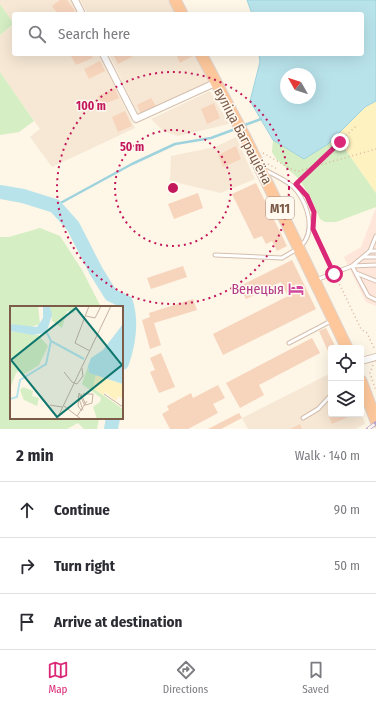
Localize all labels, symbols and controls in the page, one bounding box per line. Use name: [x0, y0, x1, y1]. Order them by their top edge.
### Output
search box: [12, 12, 364, 56]
icon: search: [26, 23, 48, 45]
text: Search here: [58, 25, 130, 43]
north arrow: [280, 68, 316, 104]
street label: вуліца Баграціёна: [210, 85, 276, 187]
text: 100 m: [76, 99, 106, 113]
route end: [331, 133, 349, 151]
text: 50 m: [120, 140, 144, 154]
centre of rings: [166, 181, 180, 195]
road number: М11: [266, 197, 294, 219]
route start: [325, 265, 343, 283]
hotel icon: Венецыя: [287, 280, 305, 298]
place label: Венецыя: [231, 281, 284, 298]
inset map: [10, 306, 123, 419]
map controls: [328, 345, 364, 417]
button: locate: [328, 345, 364, 381]
button: layers: [328, 381, 364, 417]
text: 2 min: [16, 445, 54, 466]
text: Walk · 140 m: [295, 448, 360, 463]
icon: ahead: [16, 499, 38, 521]
text: Continue: [54, 501, 110, 519]
text: 90 m: [334, 502, 360, 517]
icon: right: [16, 555, 38, 577]
text: Turn right: [54, 557, 115, 575]
text: 50 m: [334, 558, 360, 573]
icon: arrive: [16, 611, 38, 633]
text: Arrive at destination: [54, 613, 182, 631]
tab: Map: [47, 659, 69, 696]
tab: Directions: [163, 659, 208, 696]
tab: Saved: [302, 659, 329, 696]

